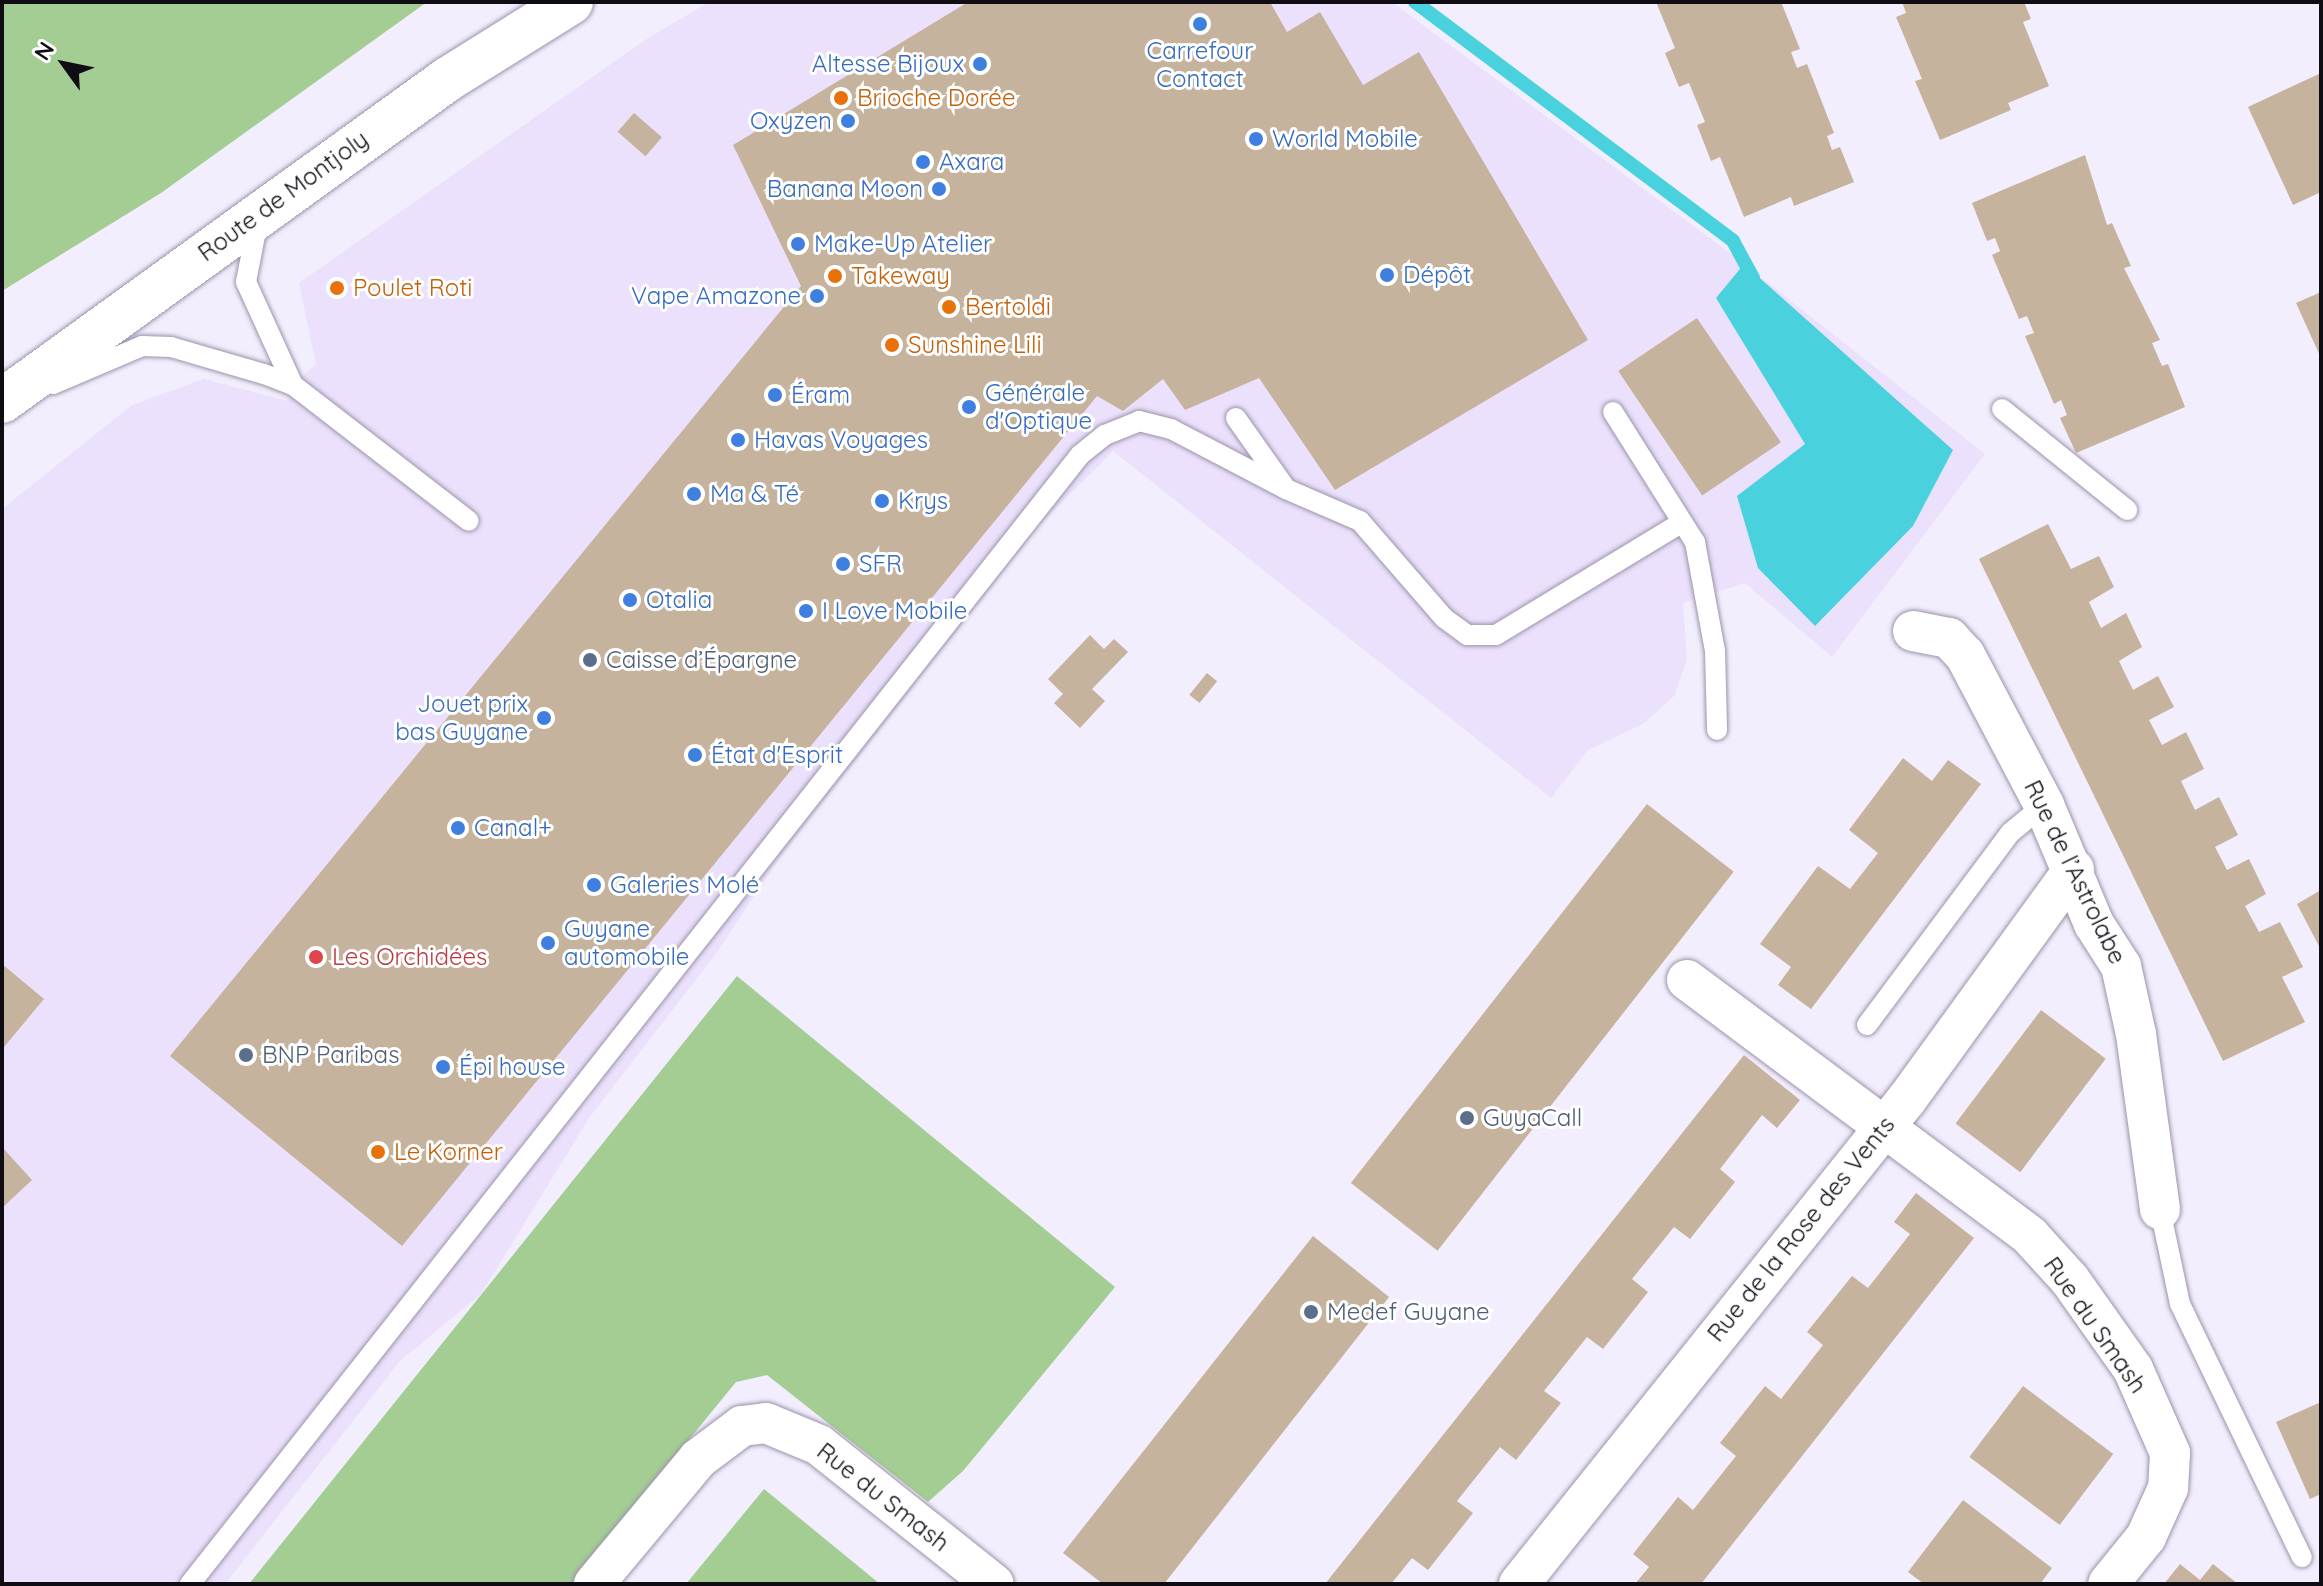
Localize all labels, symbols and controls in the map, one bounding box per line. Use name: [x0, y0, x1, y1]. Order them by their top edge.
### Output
marker: Carrefour Contact: [1191, 15, 1209, 33]
north arrow: [24, 24, 104, 104]
text: N: [28, 37, 60, 65]
place label: Carrefour Contact: [1147, 37, 1253, 93]
place label: Altesse Bijoux: [812, 50, 964, 78]
marker: Altesse Bijoux: [971, 55, 989, 73]
place label: Brioche Dorée: [857, 84, 1015, 112]
marker: Brioche Dorée: [832, 89, 850, 107]
place label: Oxyzen: [750, 107, 832, 135]
marker: Oxyzen: [839, 112, 857, 130]
street label: Route de Montjoly: [192, 125, 374, 267]
place label: World Mobile: [1272, 125, 1418, 153]
marker: World Mobile: [1247, 130, 1265, 148]
place label: Axara: [939, 148, 1004, 176]
marker: Axara: [914, 153, 932, 171]
place label: Banana Moon: [767, 175, 923, 203]
marker: Banana Moon: [930, 180, 948, 198]
place label: Make-Up Atelier: [814, 230, 992, 258]
marker: Make-Up Atelier: [789, 235, 807, 253]
place label: Dépôt: [1403, 261, 1471, 289]
place label: Takeway: [851, 262, 950, 290]
marker: Dépôt: [1378, 266, 1396, 284]
marker: Takeway: [826, 267, 844, 285]
place label: Poulet Roti: [353, 274, 472, 302]
marker: Poulet Roti: [328, 279, 346, 297]
place label: Vape Amazone: [631, 282, 801, 310]
marker: Vape Amazone: [808, 287, 826, 305]
place label: Bertoldi: [965, 293, 1051, 321]
marker: Bertoldi: [940, 298, 958, 316]
place label: Sunshine Lili: [908, 331, 1042, 359]
marker: Sunshine Lili: [883, 336, 901, 354]
place label: Générale d'Optique: [985, 379, 1092, 435]
place label: Éram: [791, 381, 850, 409]
marker: Éram: [766, 386, 784, 404]
marker: Générale d'Optique: [960, 398, 978, 416]
place label: Havas Voyages: [754, 426, 928, 454]
marker: Havas Voyages: [729, 431, 747, 449]
place label: Ma & Té: [710, 480, 799, 508]
marker: Ma & Té: [685, 485, 703, 503]
place label: Krys: [898, 487, 948, 515]
marker: Krys: [873, 492, 891, 510]
place label: SFR: [859, 550, 902, 578]
marker: SFR: [834, 555, 852, 573]
place label: Otalia: [646, 586, 712, 614]
marker: Otalia: [621, 591, 639, 609]
place label: I Love Mobile: [822, 597, 967, 625]
marker: I Love Mobile: [797, 602, 815, 620]
place label: Caisse d’Épargne: [606, 646, 797, 674]
marker: Caisse d’Épargne: [581, 651, 599, 669]
place label: Jouet prix bas Guyane: [395, 690, 528, 746]
marker: Jouet prix bas Guyane: [535, 709, 553, 727]
place label: État d'Esprit: [711, 741, 843, 769]
marker: État d'Esprit: [686, 746, 704, 764]
street label: Rue de l’Astrolabe: [2018, 775, 2132, 969]
place label: Canal+: [474, 814, 552, 842]
marker: Canal+: [449, 819, 467, 837]
place label: Galeries Molé: [610, 871, 759, 899]
marker: Galeries Molé: [585, 876, 603, 894]
place label: Guyane automobile: [564, 915, 689, 971]
marker: Guyane automobile: [539, 934, 557, 952]
place label: Les Orchidées: [332, 943, 487, 971]
marker: Les Orchidées: [307, 948, 325, 966]
place label: BNP Paribas: [262, 1041, 399, 1069]
marker: BNP Paribas: [237, 1046, 255, 1064]
place label: Épi house: [459, 1053, 565, 1081]
marker: Épi house: [434, 1058, 452, 1076]
place label: GuyaCall: [1483, 1104, 1582, 1132]
marker: GuyaCall: [1458, 1109, 1476, 1127]
street label: Rue de la Rose des Vents: [1701, 1111, 1901, 1347]
place label: Le Korner: [394, 1138, 503, 1166]
marker: Le Korner: [369, 1143, 387, 1161]
street label: Rue du Smash: [2037, 1251, 2153, 1399]
place label: Medef Guyane: [1327, 1298, 1490, 1326]
marker: Medef Guyane: [1302, 1303, 1320, 1321]
street label: Rue du Smash: [811, 1437, 955, 1557]

